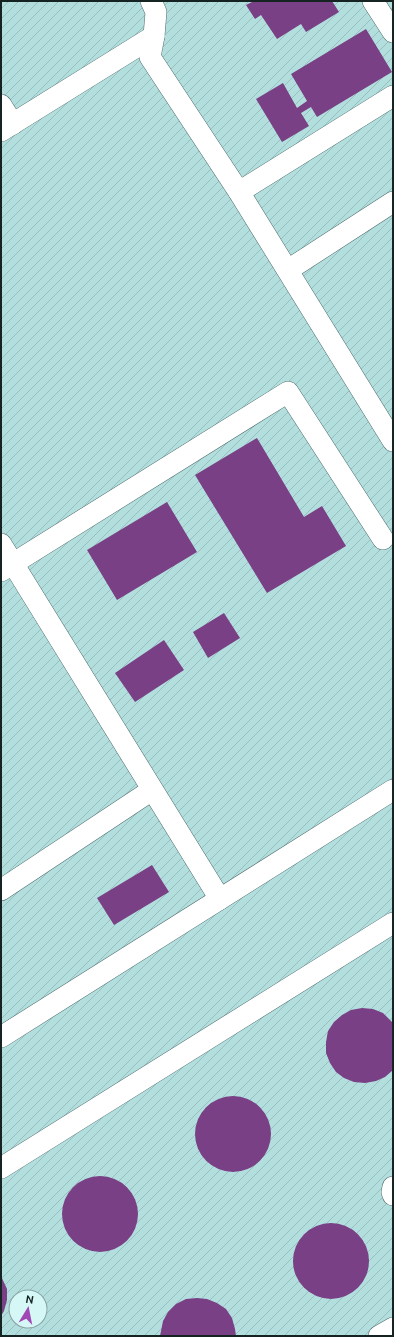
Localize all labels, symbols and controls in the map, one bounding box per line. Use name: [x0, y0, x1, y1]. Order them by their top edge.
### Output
north arrow: [8, 1289, 48, 1329]
text: N: [25, 1293, 35, 1306]

